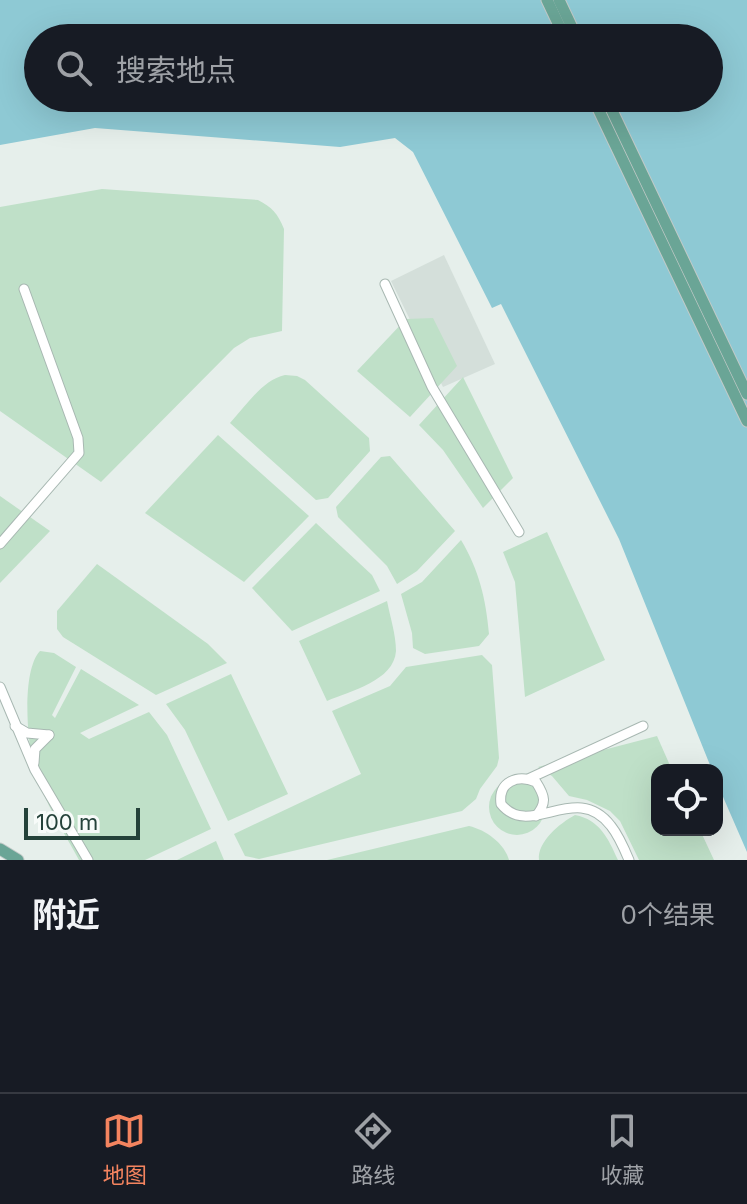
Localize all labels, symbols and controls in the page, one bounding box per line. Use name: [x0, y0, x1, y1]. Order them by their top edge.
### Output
search box: [24, 24, 723, 112]
icon: search: [52, 46, 96, 90]
text: 搜索地点: [116, 52, 236, 88]
map controls: [651, 764, 723, 836]
button: locate: [651, 764, 723, 836]
scale bar: [24, 804, 140, 840]
text: 100 m: [36, 809, 98, 835]
text: 附近: [32, 894, 100, 935]
text: 0个结果: [621, 899, 715, 930]
tab: 地图: [102, 1109, 147, 1189]
tab: 路线: [351, 1109, 396, 1189]
tab: 收藏: [600, 1109, 645, 1189]

